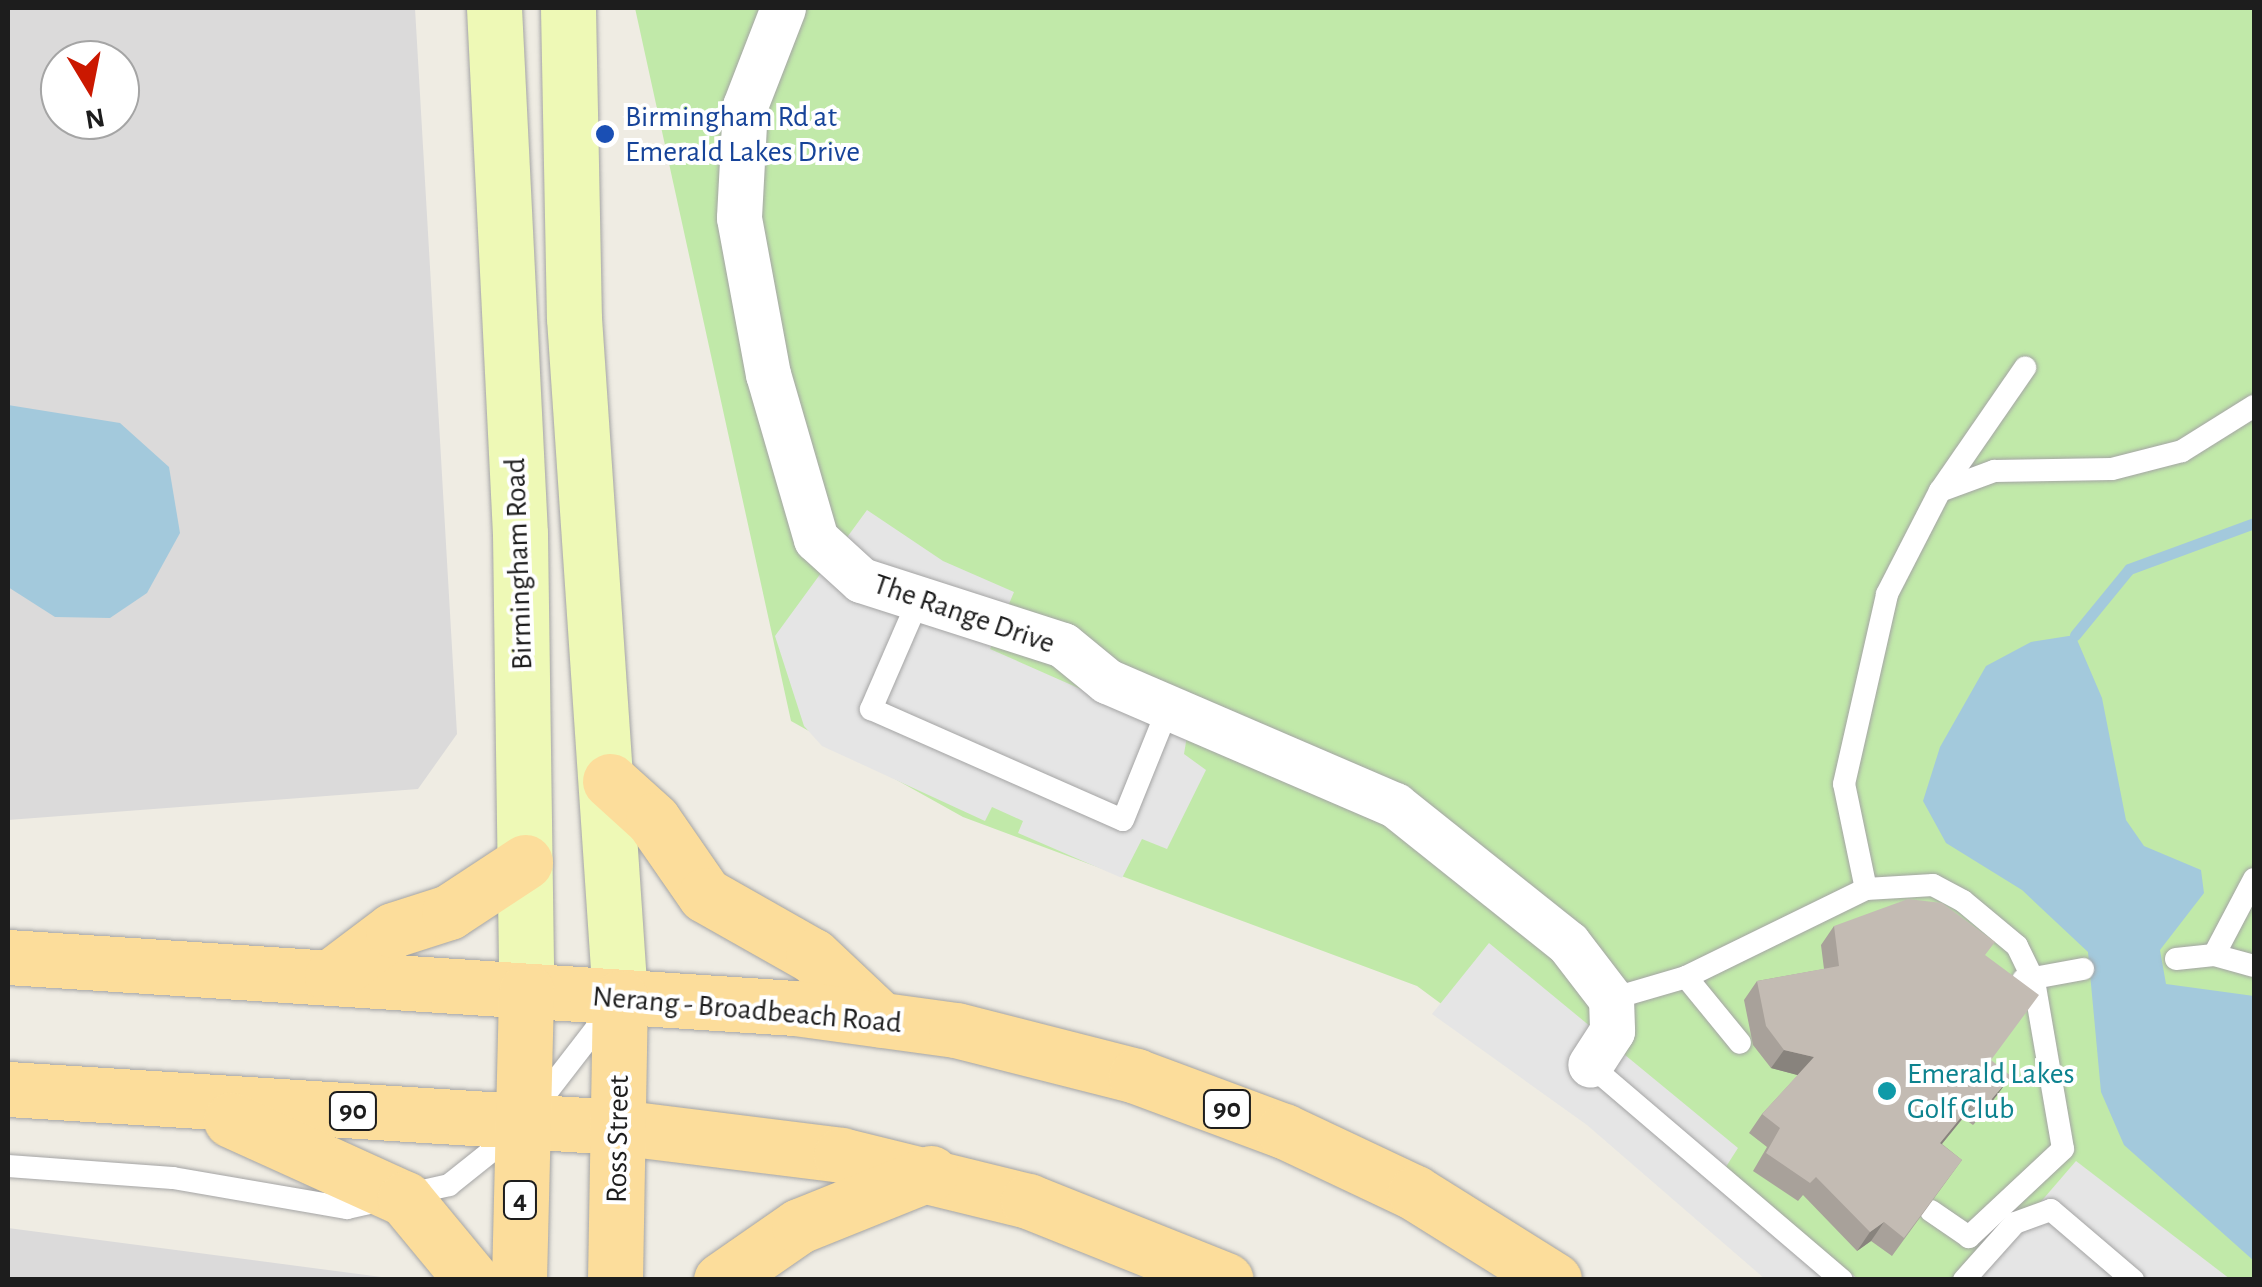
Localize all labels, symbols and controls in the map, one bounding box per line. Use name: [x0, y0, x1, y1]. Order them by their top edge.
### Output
north arrow: [40, 40, 140, 140]
place label: Birmingham Rd at Emerald Lakes Drive: [625, 99, 860, 170]
text: N: [83, 102, 107, 133]
marker: Birmingham Rd at Emerald Lakes Drive: [594, 123, 616, 145]
street label: Birmingham Road: [497, 457, 541, 671]
street label: The Range Drive: [868, 566, 1060, 662]
street label: Nerang - Broadbeach Road: [591, 979, 903, 1041]
place label: Emerald Lakes Golf Club: [1907, 1056, 2075, 1126]
street label: Ross Street: [599, 1075, 637, 1203]
marker: Emerald Lakes Golf Club: [1876, 1080, 1898, 1102]
road number: 90: [1202, 1086, 1252, 1132]
road number: 90: [328, 1088, 378, 1134]
road number: 4: [502, 1177, 538, 1223]

